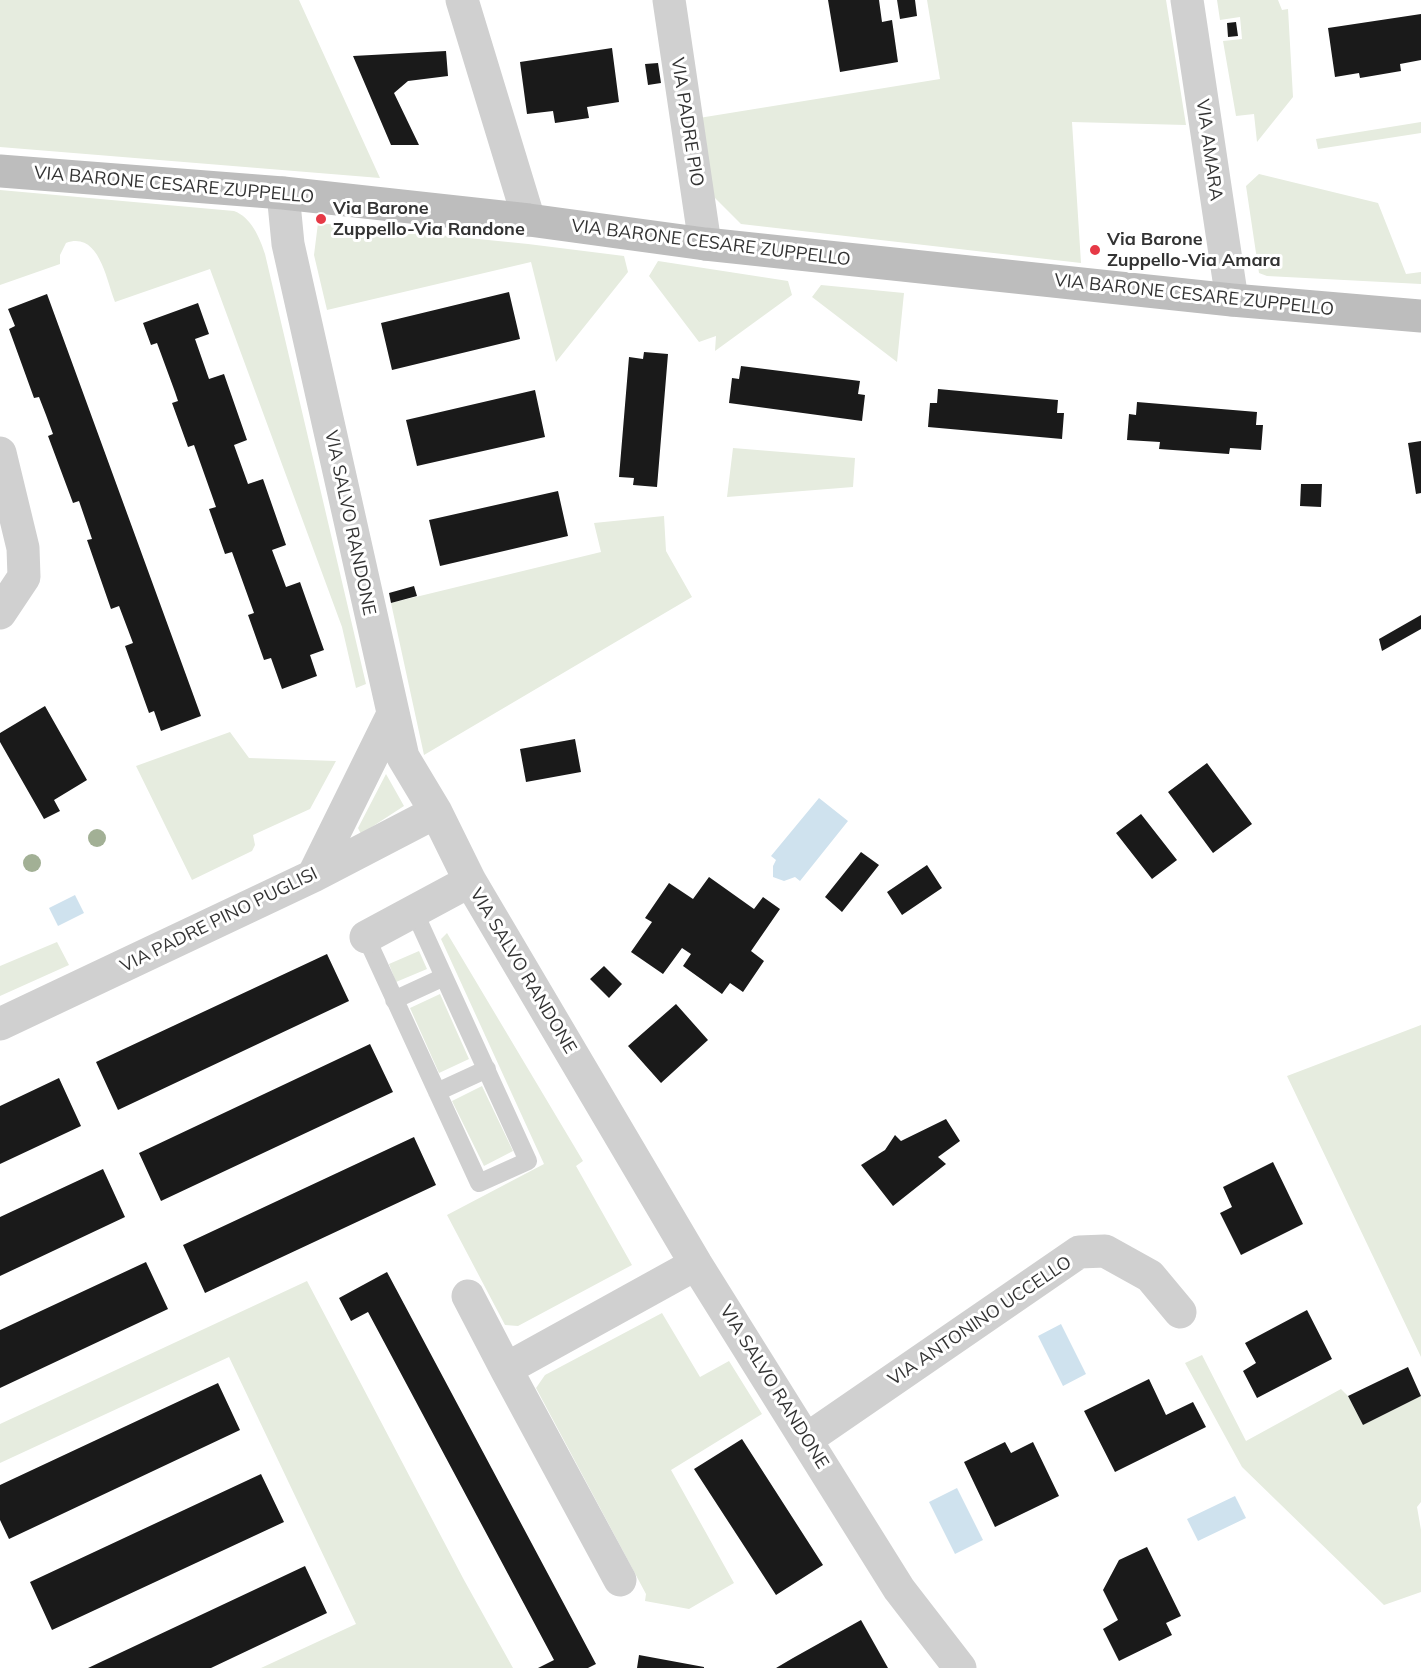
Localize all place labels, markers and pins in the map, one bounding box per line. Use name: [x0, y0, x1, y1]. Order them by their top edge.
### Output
place label: Via Barone Zuppello-Via Randone: [333, 198, 525, 240]
marker: Via Barone Zuppello-Via Randone: [314, 212, 328, 226]
place label: Via Barone Zuppello-Via Amara: [1107, 229, 1281, 272]
marker: Via Barone Zuppello-Via Amara: [1088, 243, 1102, 257]

